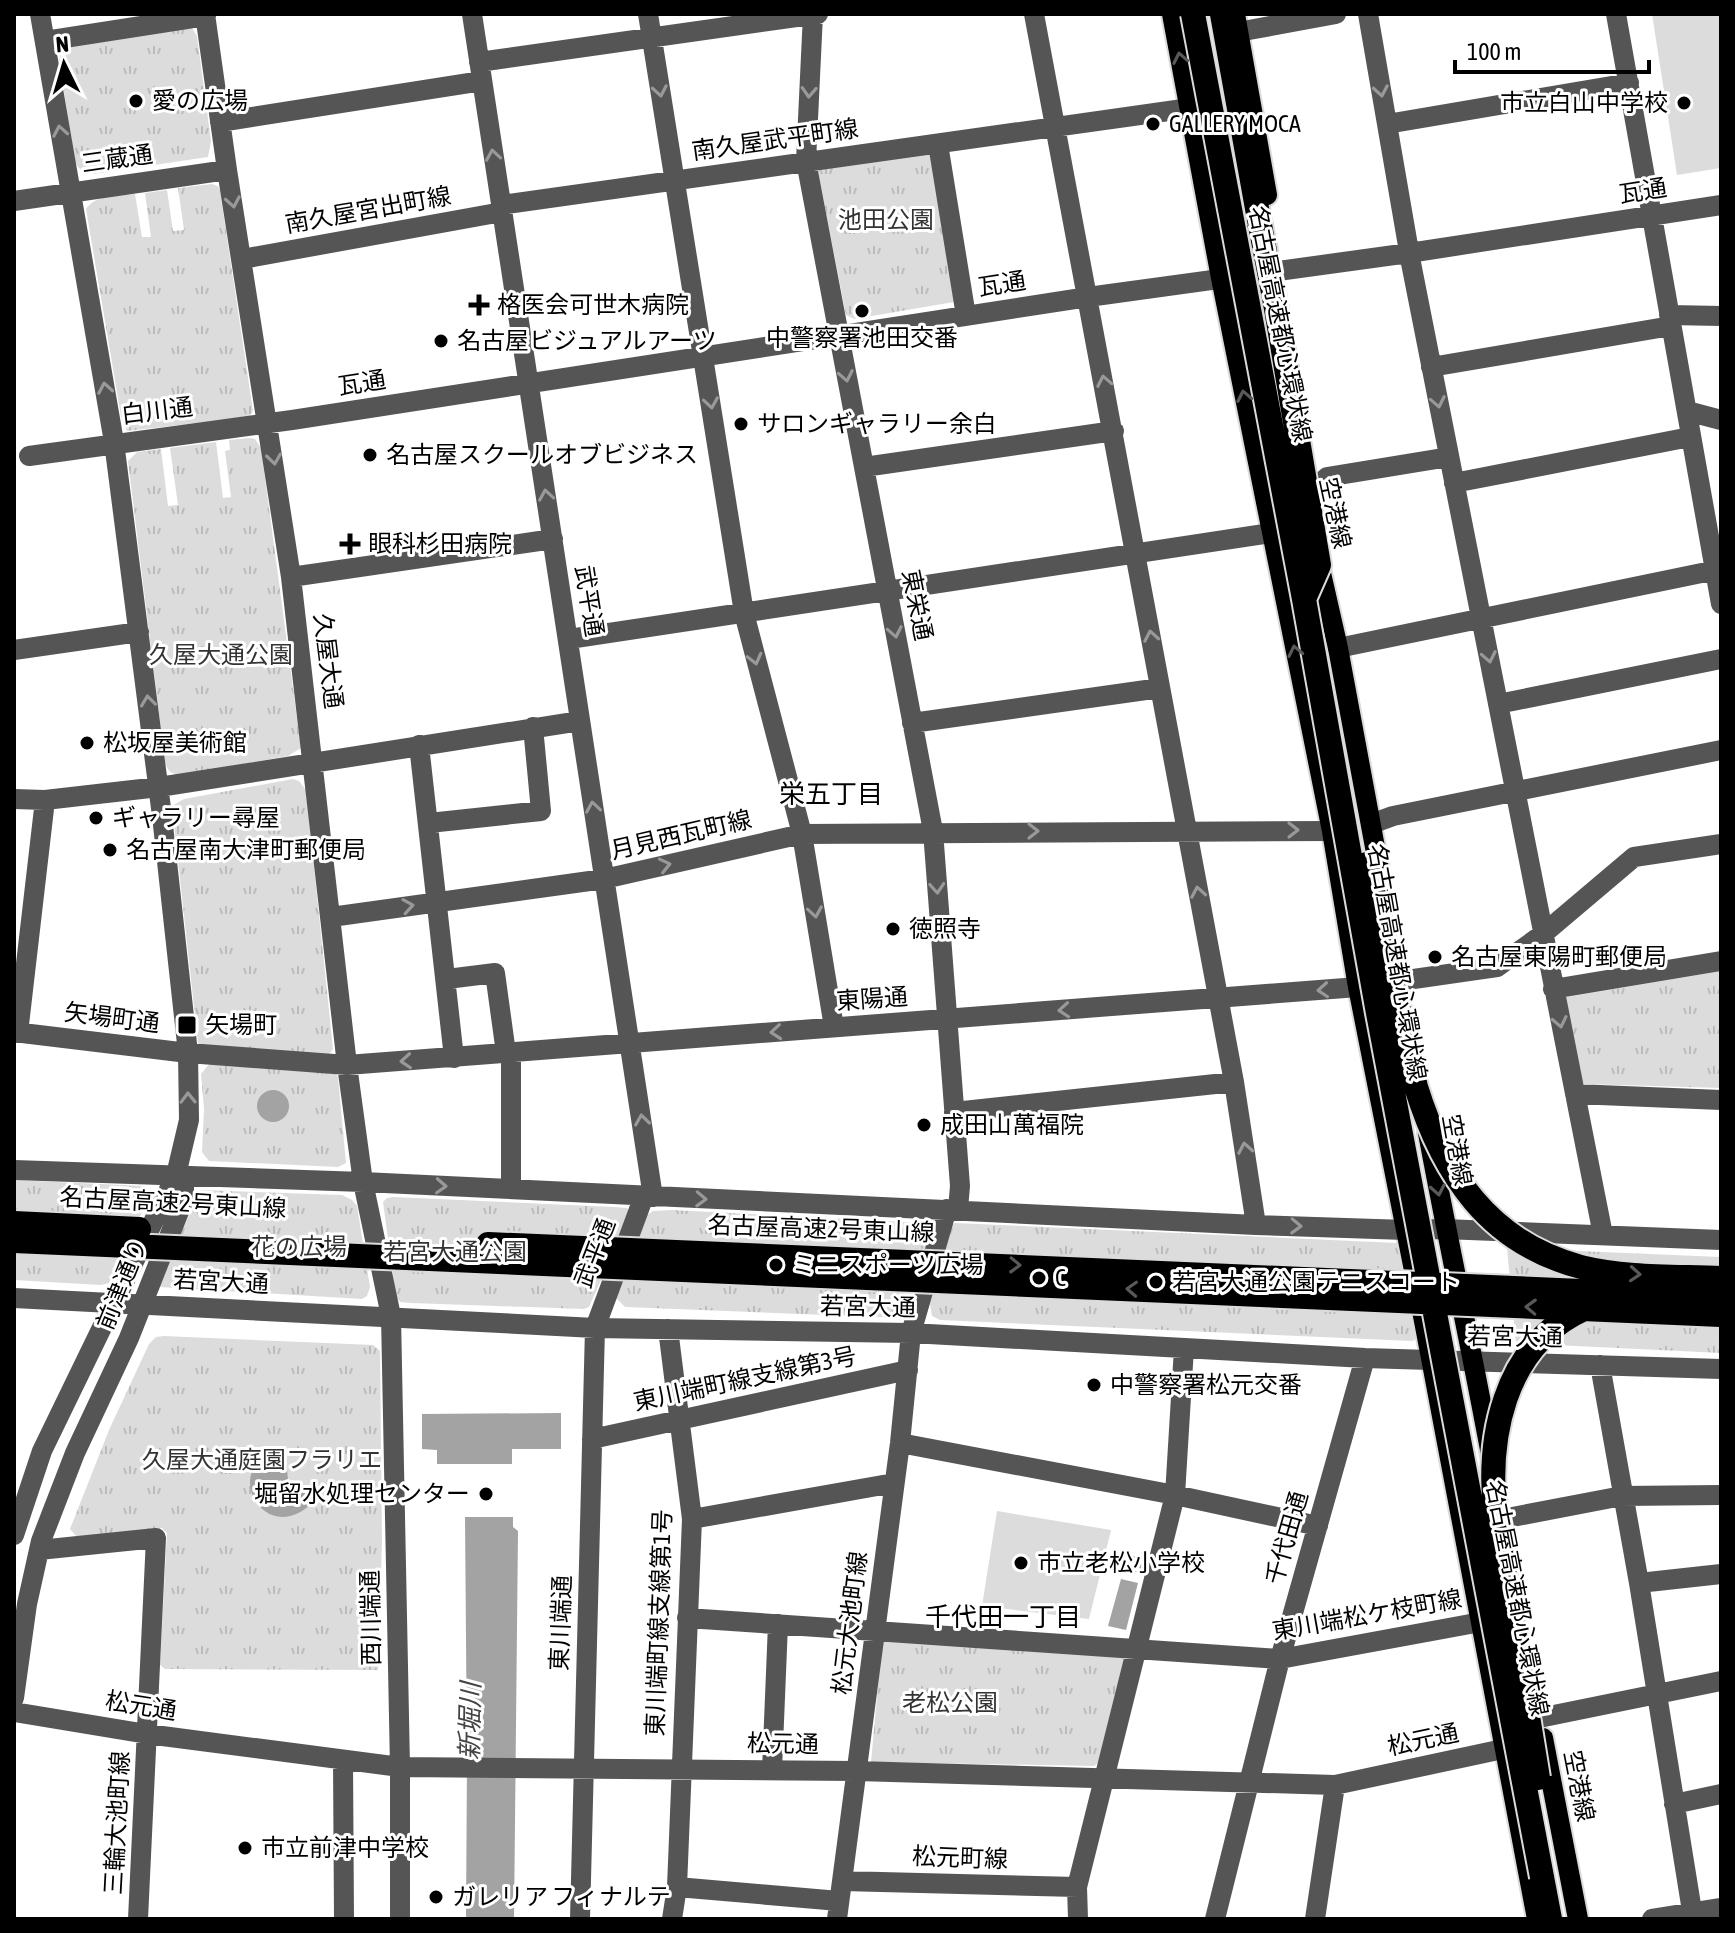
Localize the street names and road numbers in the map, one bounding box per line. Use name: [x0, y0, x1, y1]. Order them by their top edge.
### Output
street label: 南久屋武平町線: [690, 114, 860, 165]
street label: 三蔵通: [79, 140, 154, 177]
street label: 瓦通: [1617, 173, 1669, 208]
street label: 南久屋宮出町線: [283, 182, 453, 237]
street label: 名古屋高速都心環状線: [1244, 204, 1317, 444]
street label: 瓦通: [976, 266, 1028, 301]
street label: 瓦通: [336, 365, 388, 400]
street label: 白川通: [120, 393, 194, 428]
street label: 空港線: [1315, 475, 1356, 551]
street label: 武平通: [571, 563, 608, 639]
street label: 東栄通: [897, 567, 938, 643]
street label: 久屋大通: [309, 612, 348, 710]
street label: 月見西瓦町線: [608, 805, 754, 864]
street label: 名古屋高速都心環状線: [1363, 841, 1432, 1082]
street label: 東陽通: [835, 983, 909, 1014]
street label: 矢場町通: [63, 998, 161, 1037]
street label: 空港線: [1438, 1112, 1477, 1188]
street label: 名古屋高速2号東山線: [59, 1183, 287, 1222]
street label: 名古屋高速2号東山線: [707, 1211, 935, 1246]
street label: 武平通: [569, 1214, 620, 1291]
street label: 前津通り: [91, 1234, 152, 1333]
street label: 若宮大通: [172, 1266, 270, 1297]
street label: 若宮大通: [820, 1292, 916, 1321]
street label: 若宮大通: [1467, 1322, 1563, 1351]
street label: 東川端町線支線第3号: [631, 1342, 859, 1415]
street label: 名古屋高速都心環状線: [1481, 1478, 1554, 1718]
street label: 千代田通: [1260, 1488, 1313, 1588]
street label: 東川端町線支線第1号: [641, 1509, 676, 1737]
street label: 松元大池町線: [827, 1550, 872, 1696]
street label: 西川端通: [356, 1570, 385, 1666]
street label: 東川端通: [545, 1575, 576, 1671]
street label: 東川端松ケ枝町線: [1270, 1585, 1464, 1644]
street label: 松元通: [103, 1687, 179, 1724]
street label: 松元通: [1385, 1719, 1461, 1760]
street label: 松元通: [747, 1729, 819, 1758]
street label: 空港線: [1559, 1748, 1600, 1824]
street label: 三輪大池町線: [99, 1750, 134, 1896]
street label: 松元町線: [912, 1842, 1008, 1873]

